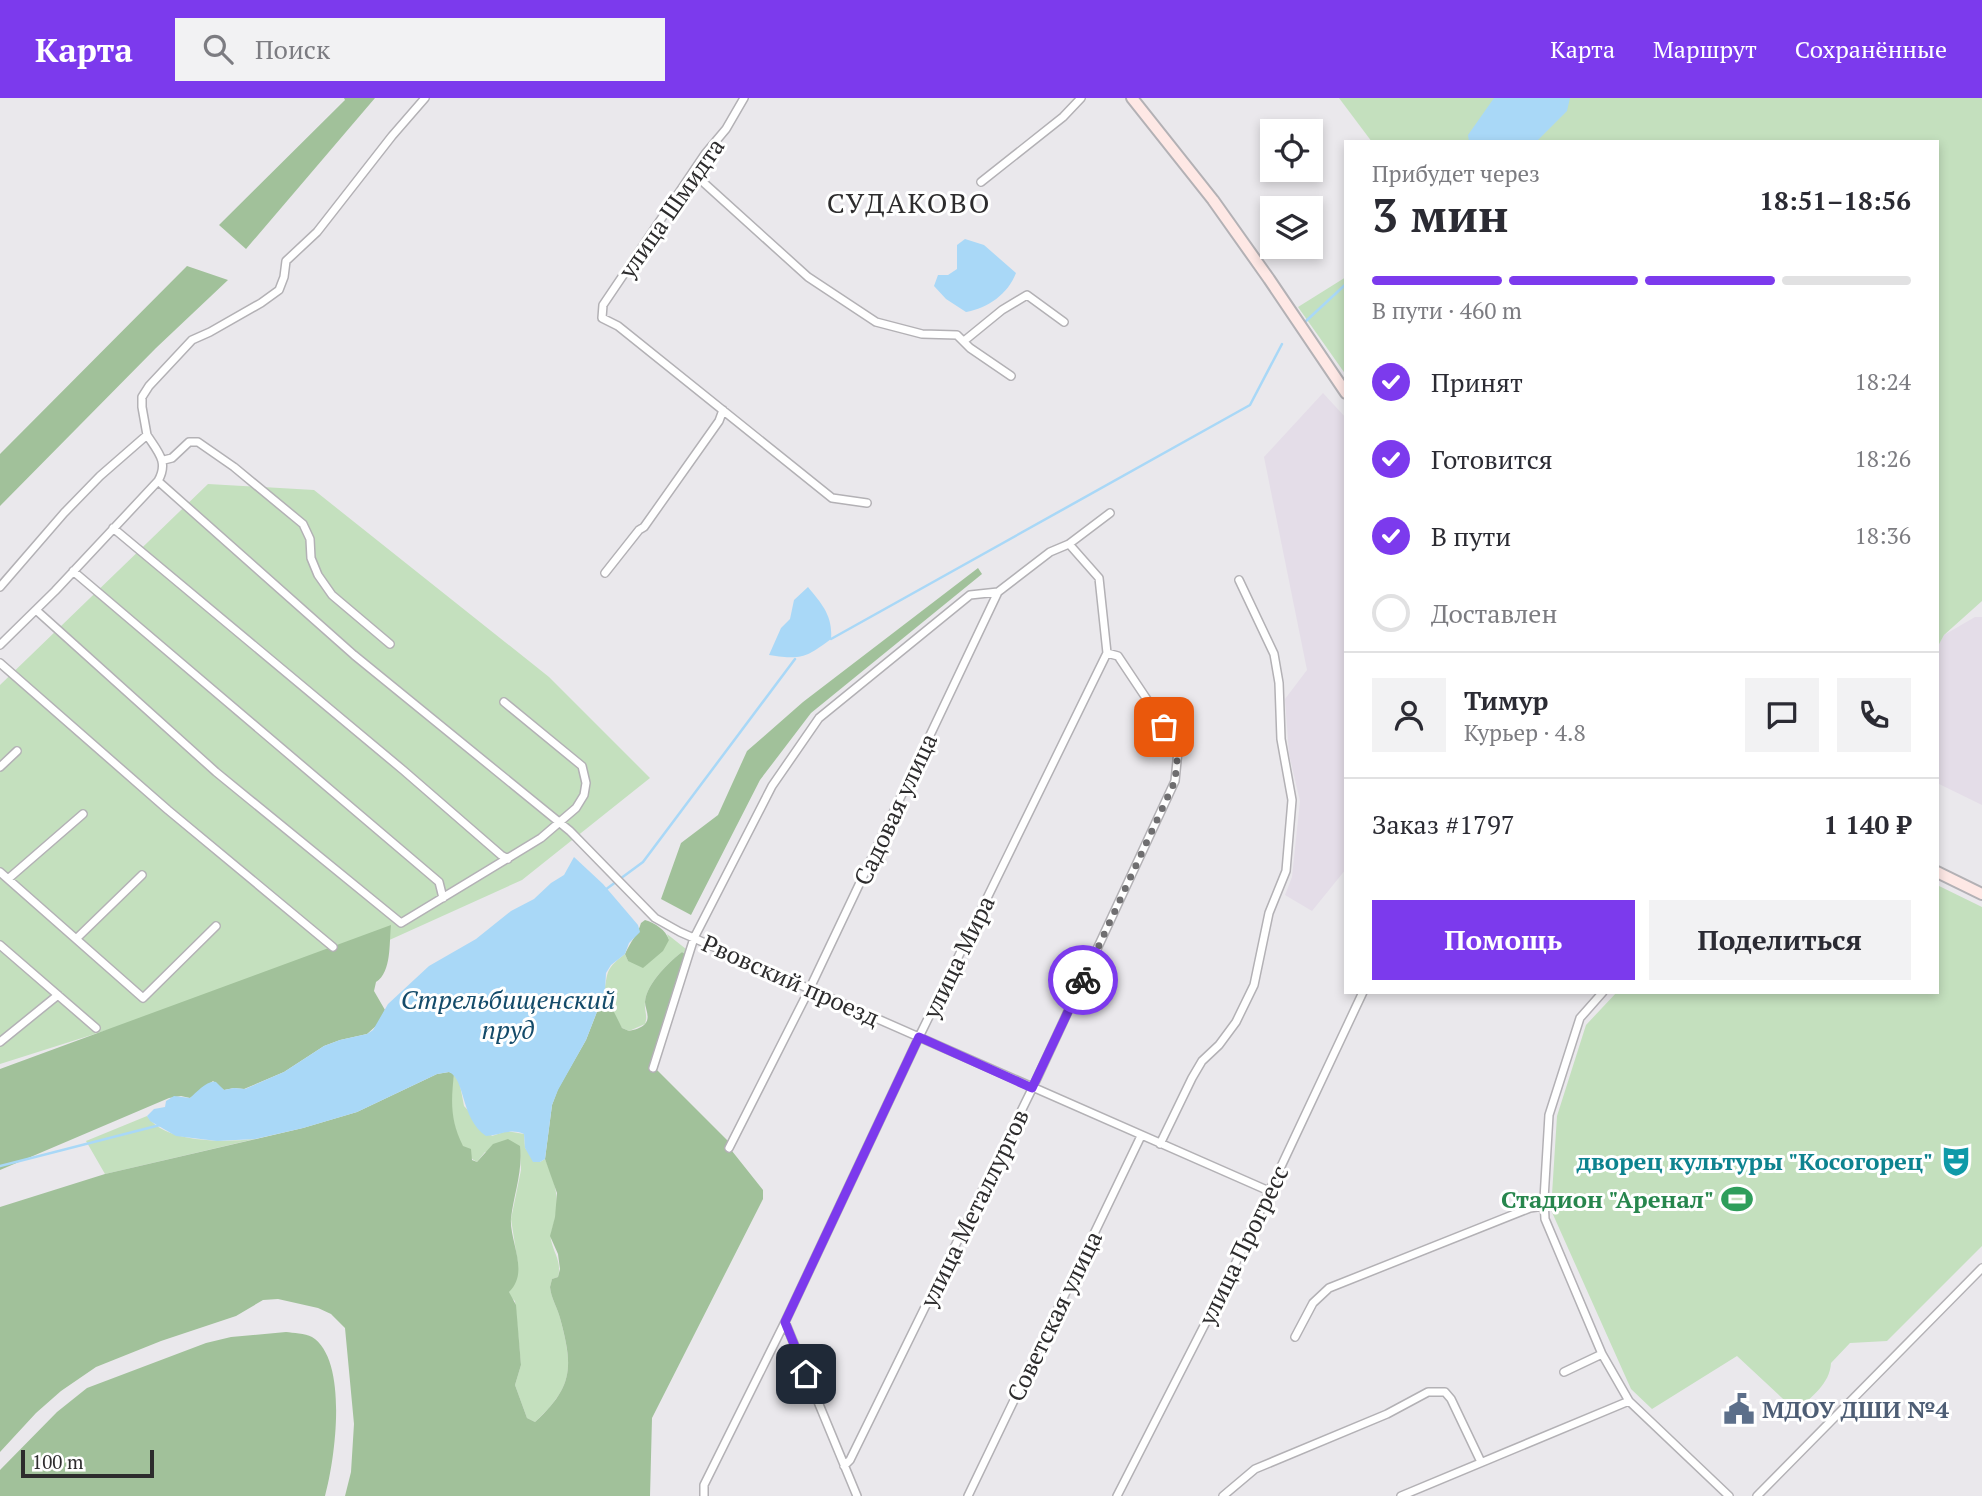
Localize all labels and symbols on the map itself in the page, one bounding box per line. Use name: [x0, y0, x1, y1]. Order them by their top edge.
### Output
street label: улица Шмидта: [610, 131, 731, 285]
district label: СУДАКОВО: [827, 184, 991, 221]
pin: [1134, 697, 1194, 757]
street label: Садовая улица: [846, 728, 944, 890]
street label: улица Мира: [914, 890, 1002, 1025]
street label: Рвовский проезд: [697, 927, 885, 1034]
courier: [1048, 945, 1118, 1015]
water label: Стрельбищенский пруд: [401, 982, 615, 1046]
street label: улица Металлургов: [912, 1104, 1036, 1313]
theatre icon: дворец культуры "Косогорец": [1939, 1144, 1973, 1178]
place label: дворец культуры "Косогорец": [1576, 1145, 1933, 1177]
street label: улица Прогресс: [1190, 1160, 1296, 1331]
sports icon: Стадион "Аренал": [1720, 1182, 1754, 1216]
place label: Стадион "Аренал": [1501, 1183, 1714, 1215]
street label: Советская улица: [999, 1226, 1109, 1406]
pin: [776, 1344, 836, 1404]
public building icon: МДОУ ДШИ №4: [1722, 1392, 1756, 1426]
place label: МДОУ ДШИ №4: [1762, 1393, 1950, 1425]
scale bar: [21, 1447, 154, 1479]

